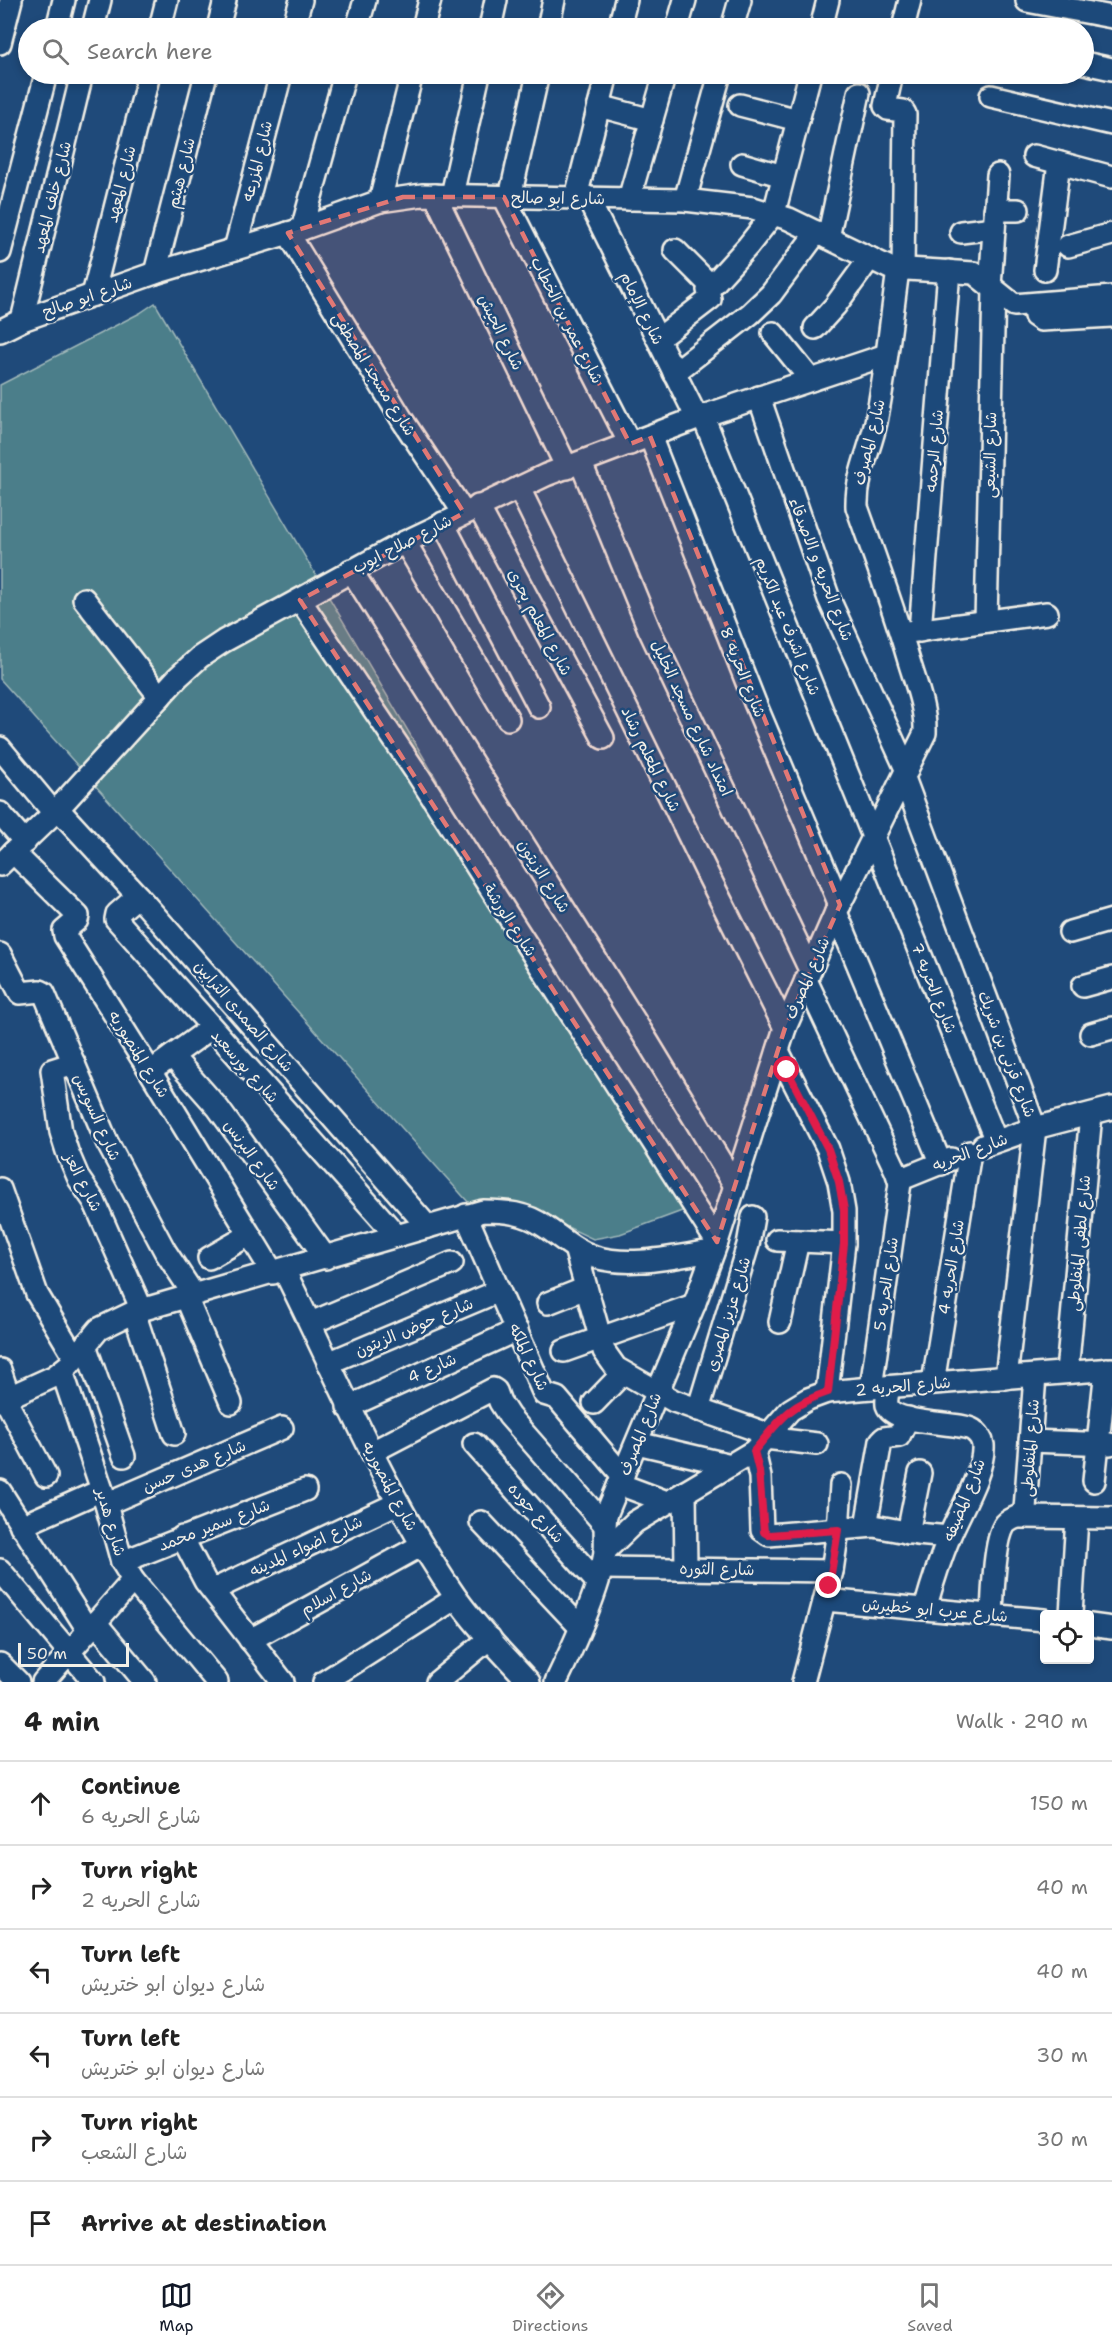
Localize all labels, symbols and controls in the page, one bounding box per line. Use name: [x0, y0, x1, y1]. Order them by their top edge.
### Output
search box: [18, 18, 1094, 84]
icon: search: [39, 35, 72, 68]
text: Search here: [87, 37, 213, 66]
street label: شارع المزرعه: [237, 118, 278, 204]
street label: شارع هيثم: [162, 135, 202, 211]
street label: شارع خلف المعهد: [28, 139, 77, 255]
street label: شارع المعهد: [101, 143, 142, 225]
street label: شارع ابو صالح: [511, 187, 605, 210]
street label: شارع عمر بن الخطاب: [525, 253, 608, 387]
street label: شارع الإمام: [613, 268, 669, 349]
street label: شارع ابو صالح: [39, 272, 135, 323]
street label: شارع الجيش: [473, 290, 528, 374]
street label: شارع مسجد المصطفى: [327, 308, 421, 440]
street label: شارع المصرف: [848, 397, 891, 487]
street label: شارع الرحمه: [920, 409, 949, 493]
street label: شارع الشيعى: [979, 412, 1002, 498]
street label: شارع الحريه و الاصدقاء: [783, 494, 858, 644]
street label: شارع صلاح ايوب: [349, 510, 456, 579]
street label: شارع اشرف عبد الكريم: [749, 554, 825, 699]
street label: شارع المعلم بحرى: [501, 565, 577, 680]
street label: شارع الحريه 8: [714, 624, 771, 721]
street label: امتداد شارع مسجد الخليل: [646, 637, 737, 800]
street label: شارع المعلم رشاد: [615, 703, 686, 816]
street label: شارع الزيتون: [512, 835, 575, 917]
street label: شارع الورشة: [478, 880, 541, 961]
street label: شارع المصرف: [780, 934, 835, 1023]
street label: شارع الحريه 7: [905, 940, 962, 1037]
street label: شارع الصمدى الترابين: [189, 956, 298, 1077]
street label: شارع قرنى بن شريك: [972, 988, 1041, 1121]
street label: شارع المنصوريه: [103, 1006, 174, 1102]
street label: شارع بورسعيد: [206, 1025, 284, 1108]
route start: [773, 1056, 799, 1082]
street label: شارع السويس: [68, 1070, 126, 1164]
street label: شارع البرنس: [218, 1115, 285, 1195]
street label: شارع الحريه: [929, 1128, 1011, 1177]
street label: شارع العز: [57, 1147, 107, 1216]
street label: شارع لطفى المنفلوطى: [1063, 1174, 1096, 1312]
street label: شارع الحريه 4: [933, 1218, 970, 1316]
street label: شارع الحريه 5: [869, 1236, 904, 1332]
street label: شارع عزيز المصرى: [701, 1254, 756, 1374]
street label: شارع حوض الزيتون: [352, 1293, 477, 1362]
street label: شارع الملكه: [503, 1320, 554, 1395]
street label: شارع 4: [404, 1348, 460, 1389]
street label: شارع الحريه 2: [854, 1371, 952, 1402]
street label: شارع المصرف: [614, 1389, 667, 1479]
street label: شارع المنفلوطى: [1016, 1398, 1045, 1498]
street label: شارع هدى حسن: [139, 1435, 249, 1498]
street label: شارع المنصوريه: [357, 1437, 423, 1535]
street label: شارع المضيفه: [938, 1456, 991, 1545]
street label: شارع جوده: [503, 1478, 569, 1548]
street label: شارع هدير: [90, 1484, 131, 1559]
street label: شارع سمير محمد: [155, 1494, 273, 1557]
street label: شارع اضواء المدينه: [246, 1511, 366, 1582]
street label: شارع الثوره: [679, 1558, 755, 1581]
street label: شارع اسلام: [297, 1564, 376, 1622]
route end: [815, 1572, 841, 1598]
street label: شارع عرب ابو خطيرش: [861, 1593, 1009, 1628]
map controls: [1040, 1610, 1094, 1664]
button: locate: [1040, 1610, 1094, 1664]
scale bar: [18, 1640, 129, 1668]
text: 50 m: [27, 1643, 67, 1664]
text: 4 min: [24, 1704, 100, 1739]
text: Walk · 290 m: [956, 1708, 1088, 1734]
text: Continue: [81, 1772, 181, 1801]
icon: ahead: [24, 1787, 57, 1820]
text: 150 m: [1030, 1790, 1088, 1816]
text: شارع الحريه 6: [81, 1803, 201, 1829]
text: Turn right: [81, 1856, 198, 1885]
icon: right: [24, 1871, 57, 1904]
text: 40 m: [1036, 1874, 1088, 1900]
text: شارع الحريه 2: [81, 1887, 201, 1913]
text: Turn left: [81, 1940, 180, 1969]
icon: left: [24, 1955, 57, 1988]
text: 40 m: [1036, 1958, 1088, 1984]
text: شارع ديوان ابو ختريش: [81, 1971, 265, 1997]
text: Turn left: [81, 2024, 180, 2053]
icon: left: [24, 2039, 57, 2072]
text: 30 m: [1036, 2042, 1088, 2068]
text: شارع ديوان ابو ختريش: [81, 2055, 265, 2081]
text: Turn right: [81, 2108, 198, 2137]
icon: right: [24, 2123, 57, 2156]
text: 30 m: [1036, 2126, 1088, 2152]
text: شارع الشعب: [81, 2139, 188, 2165]
icon: arrive: [24, 2207, 57, 2240]
text: Arrive at destination: [81, 2209, 327, 2238]
tab: Map: [159, 2279, 194, 2336]
tab: Directions: [512, 2279, 589, 2336]
tab: Saved: [907, 2279, 953, 2336]

